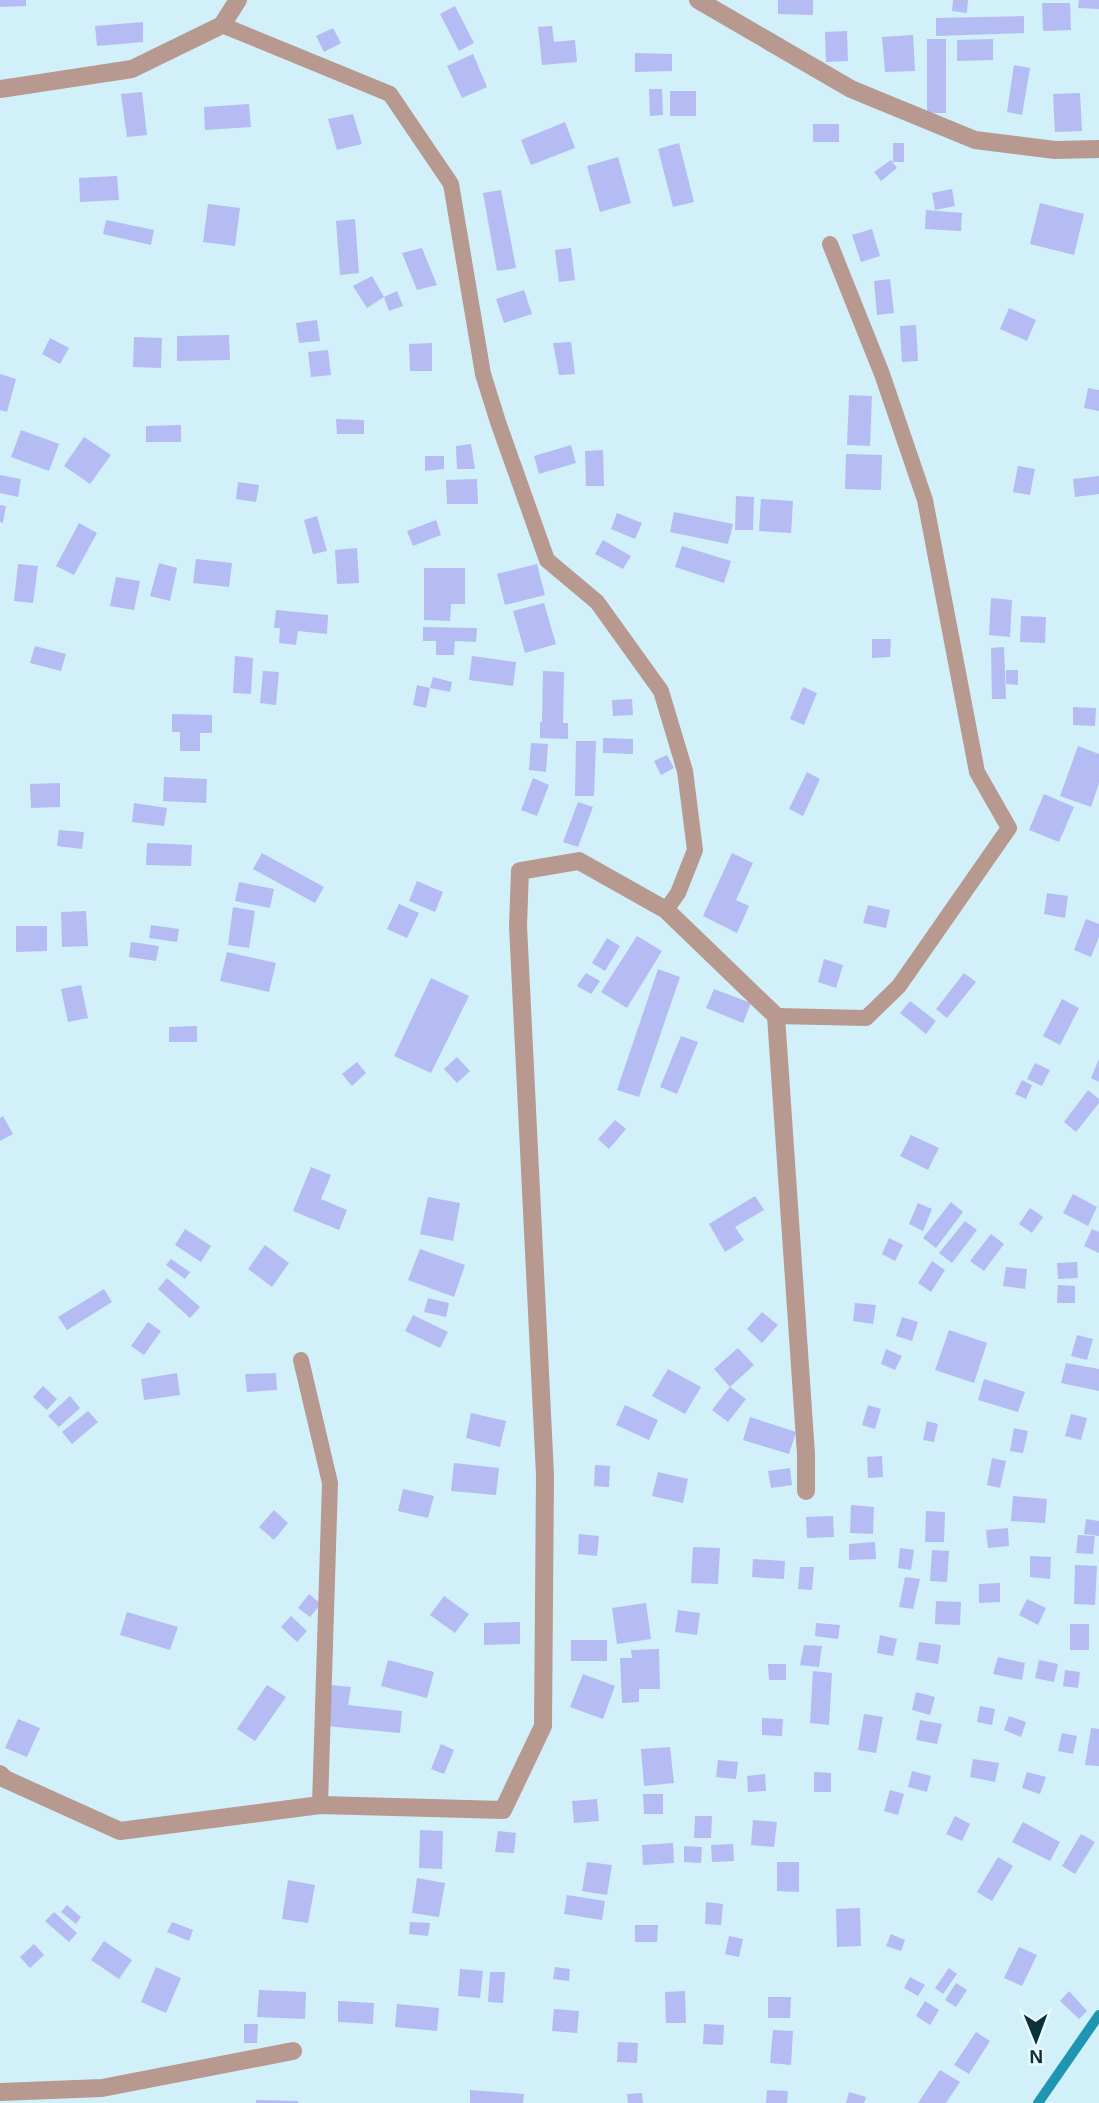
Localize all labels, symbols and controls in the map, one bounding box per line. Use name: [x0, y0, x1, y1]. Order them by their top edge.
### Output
north arrow: [1001, 2005, 1071, 2075]
text: N: [1029, 2046, 1043, 2067]

